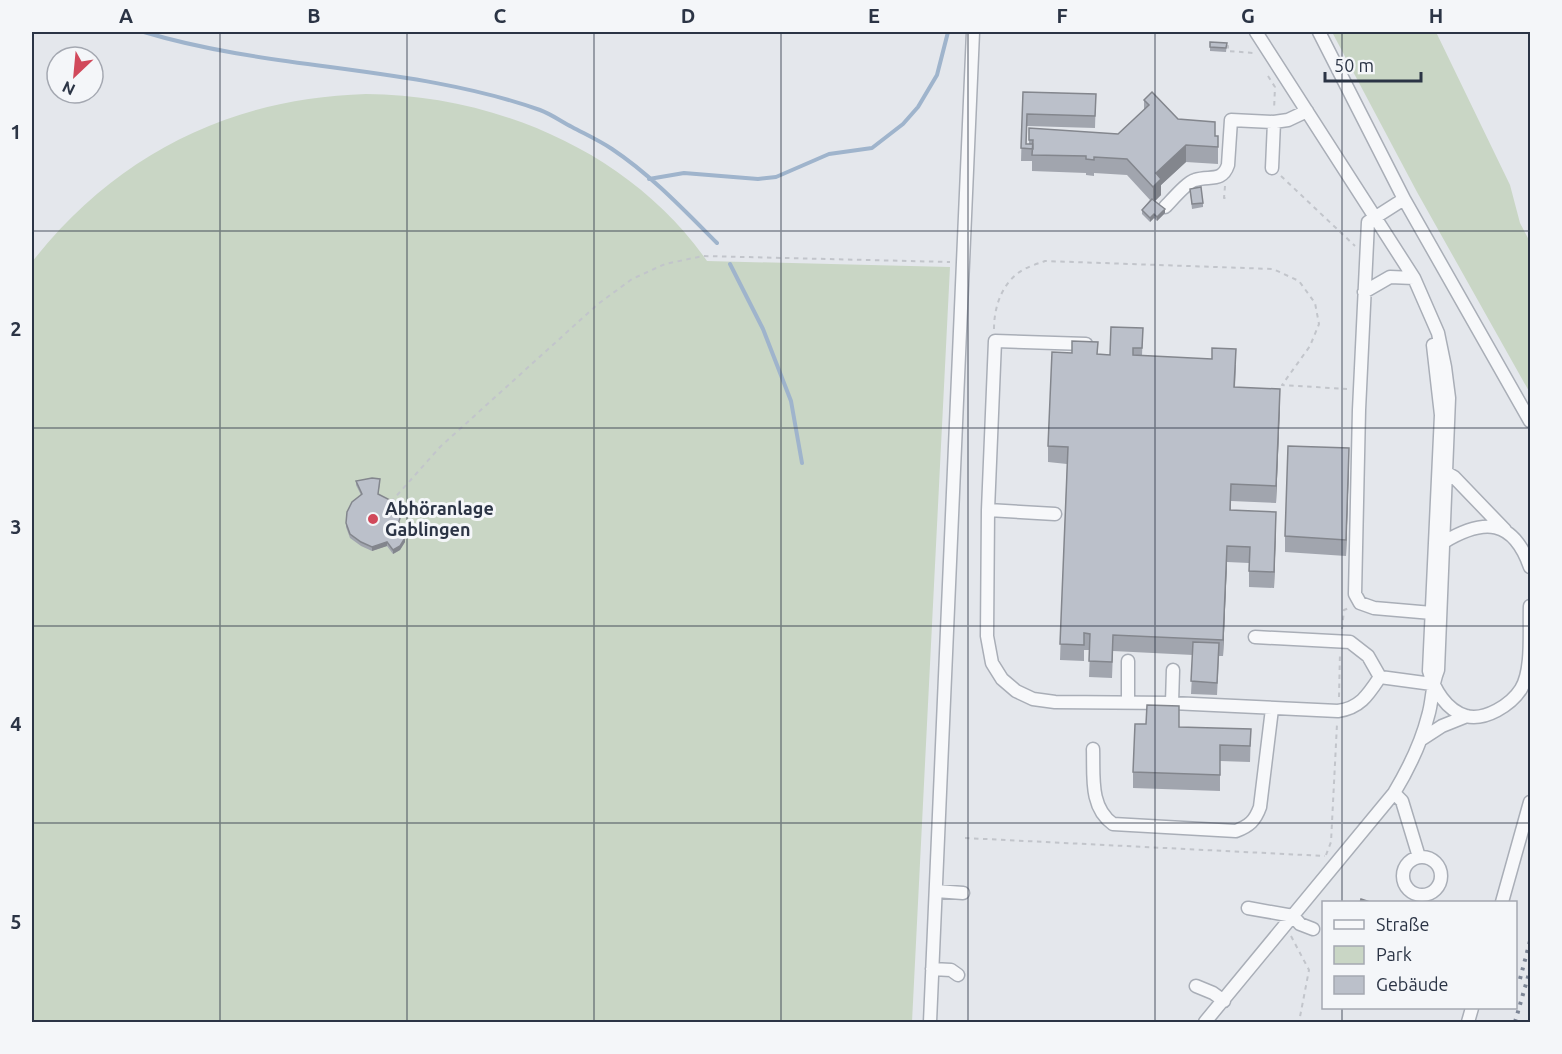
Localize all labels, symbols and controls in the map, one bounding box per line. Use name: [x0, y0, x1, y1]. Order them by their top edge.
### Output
text: A: [119, 4, 133, 27]
text: B: [307, 4, 321, 27]
text: C: [494, 4, 507, 27]
text: D: [681, 4, 695, 27]
text: E: [868, 4, 880, 27]
text: F: [1056, 4, 1068, 27]
text: G: [1241, 4, 1255, 27]
text: H: [1429, 4, 1443, 27]
north arrow: [45, 45, 105, 105]
scale bar: [1325, 45, 1421, 83]
text: 50 m: [1334, 55, 1374, 75]
text: N: [59, 78, 78, 99]
text: 1: [10, 120, 22, 143]
text: 2: [10, 317, 22, 340]
place label: Abhöranlage Gablingen: [385, 498, 494, 539]
marker: Abhöranlage Gablingen: [366, 512, 380, 526]
text: 3: [10, 515, 22, 538]
text: 4: [10, 712, 22, 735]
legend: [1322, 901, 1517, 1009]
text: 5: [10, 910, 22, 933]
text: Straße: [1376, 914, 1429, 934]
text: Park: [1376, 944, 1412, 964]
text: Gebäude: [1376, 974, 1448, 994]

